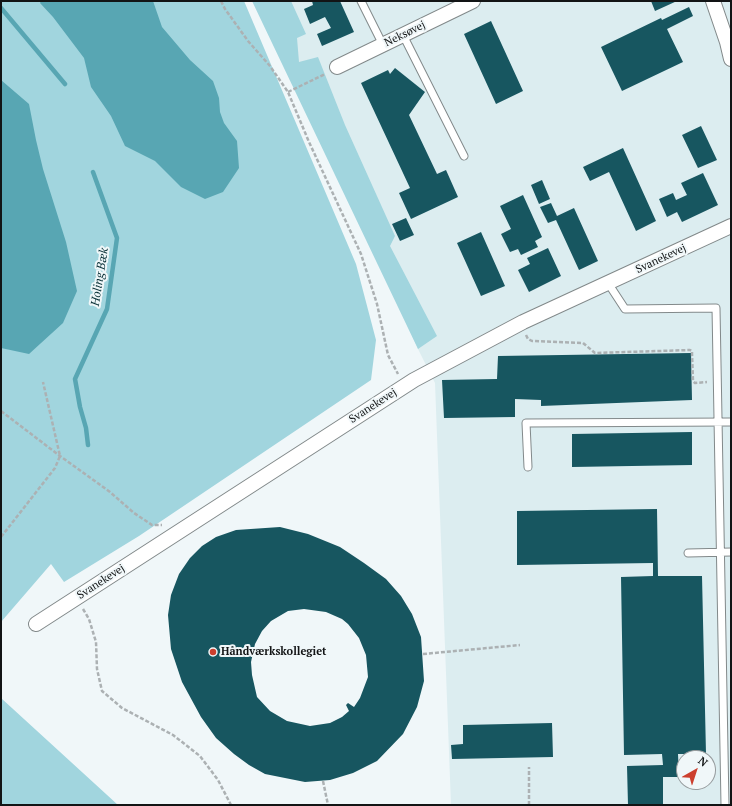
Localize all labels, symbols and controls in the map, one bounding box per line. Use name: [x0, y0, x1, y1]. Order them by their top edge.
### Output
street label: Neksøvej: [382, 18, 428, 50]
street label: Svanekevej: [634, 242, 688, 276]
water label: Holing Bæk: [88, 247, 112, 307]
street label: Svanekevej: [347, 386, 399, 426]
street label: Svanekevej: [75, 562, 127, 602]
place label: Håndværkskollegiet: [221, 645, 327, 659]
marker: Håndværkskollegiet: [208, 647, 218, 657]
north arrow: [676, 750, 716, 790]
text: N: [695, 753, 711, 770]

